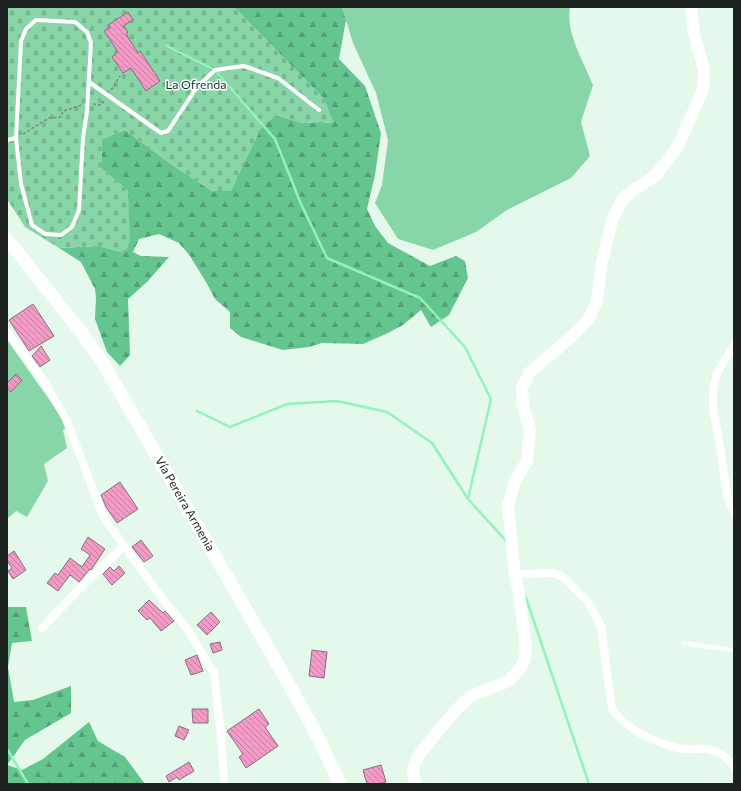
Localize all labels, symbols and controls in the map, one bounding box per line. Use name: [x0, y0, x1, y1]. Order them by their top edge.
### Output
park label: La Ofrenda: [166, 77, 227, 91]
street label: Vía Pereira Armenia: [153, 454, 219, 553]

